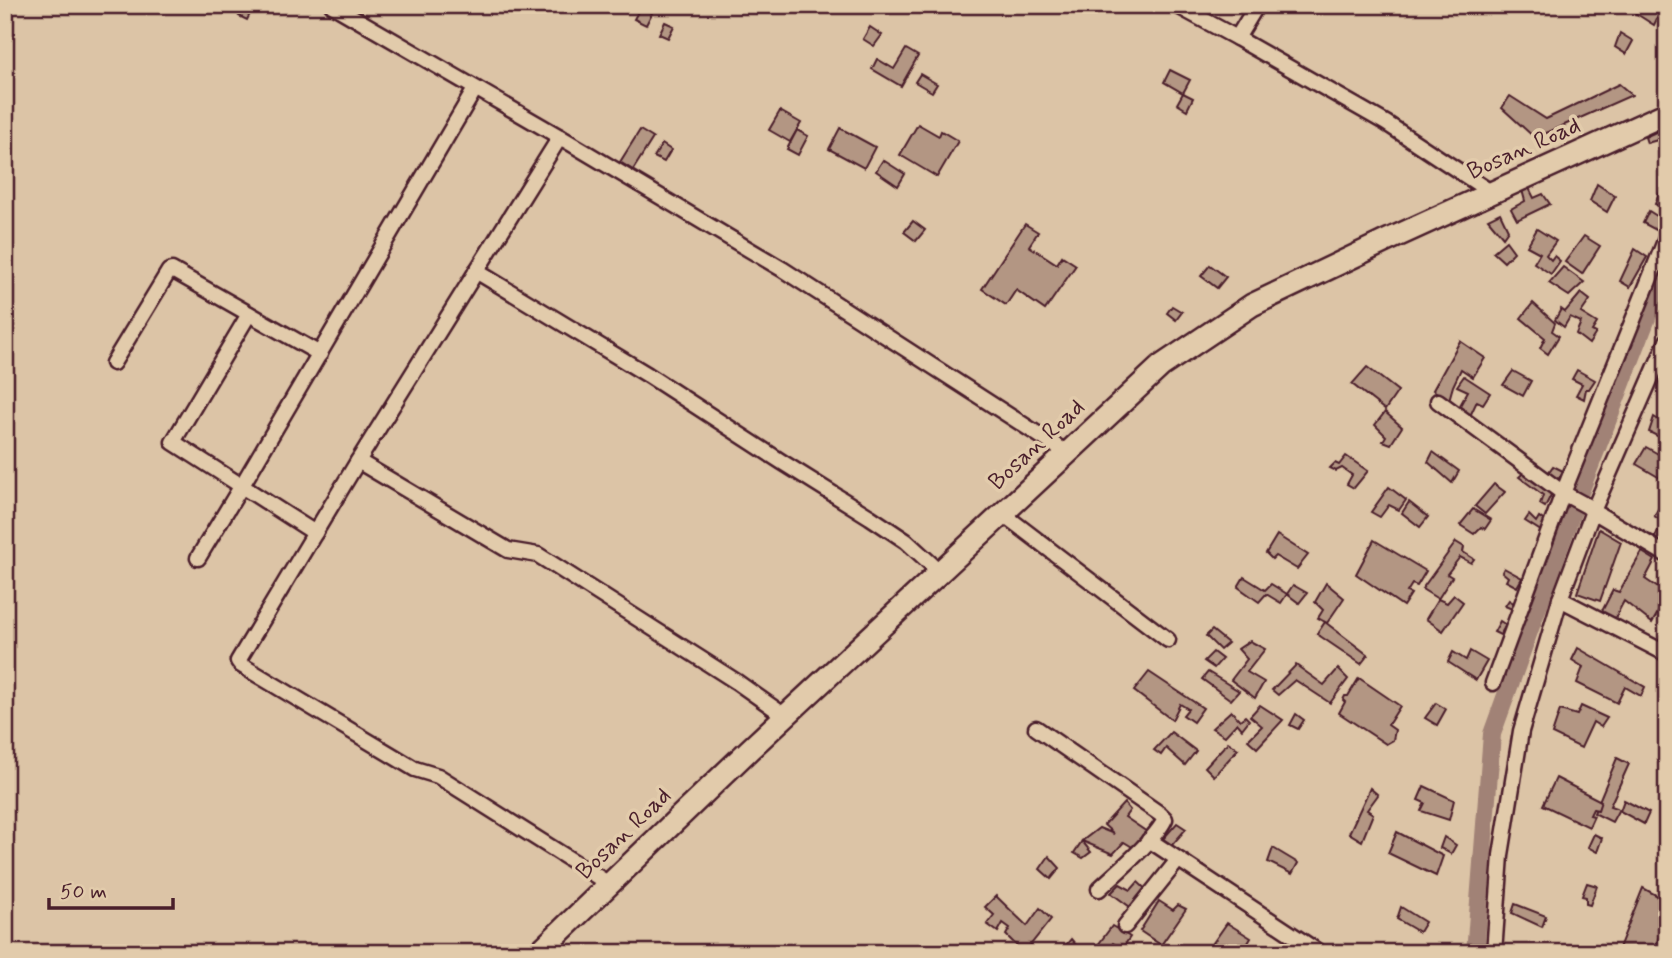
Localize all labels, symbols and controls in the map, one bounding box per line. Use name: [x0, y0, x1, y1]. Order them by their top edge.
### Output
street label: Bosan Road: [1463, 110, 1585, 188]
street label: Bosan Road: [982, 392, 1092, 498]
street label: Bosan Road: [570, 781, 678, 887]
scale bar: [49, 867, 173, 911]
text: 50 m: [60, 878, 107, 906]

